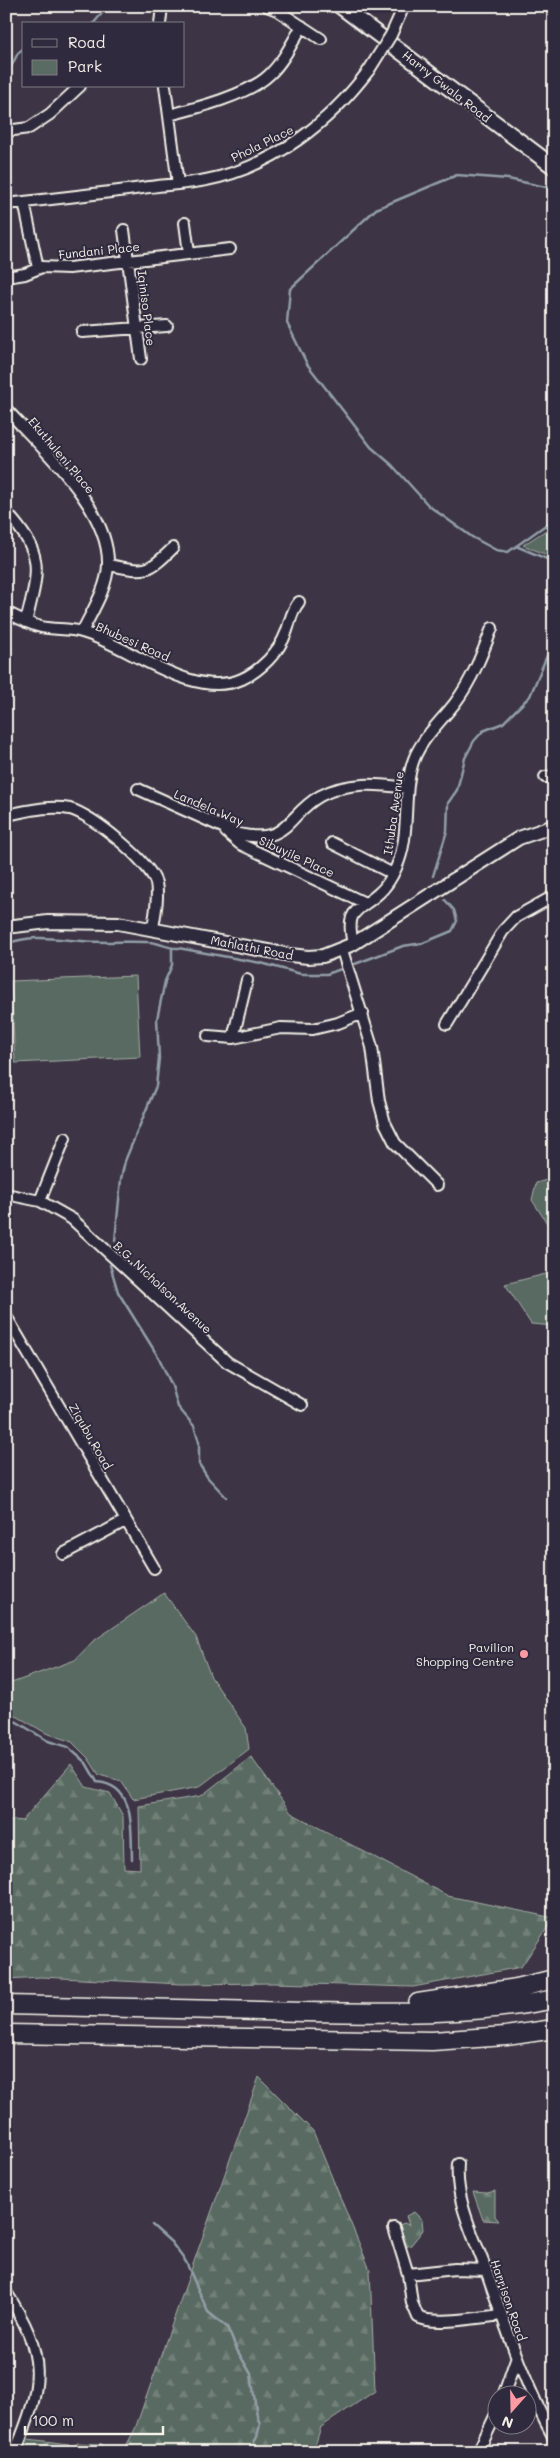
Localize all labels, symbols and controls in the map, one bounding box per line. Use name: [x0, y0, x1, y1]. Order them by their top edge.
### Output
legend: [22, 22, 185, 88]
text: Road: [68, 32, 105, 52]
street label: Harry Gwala Road: [399, 46, 495, 126]
text: Park: [68, 56, 102, 76]
street label: Phola Place: [228, 121, 296, 165]
street label: Fundani Place: [58, 238, 140, 262]
street label: Iqiniso Place: [134, 269, 160, 347]
street label: Ekuthuleni Place: [25, 413, 99, 497]
street label: Bhubesi Road: [94, 618, 173, 665]
street label: Ithuba Avenue: [379, 770, 407, 856]
street label: Landela Way: [172, 785, 246, 829]
street label: Sibuyile Place: [257, 832, 337, 880]
street label: Mahlathi Road: [209, 931, 295, 963]
street label: B.G. Nicholson Avenue: [110, 1237, 216, 1337]
street label: Ziqubu Road: [66, 1400, 117, 1472]
place label: Pavilion Shopping Centre: [416, 1639, 514, 1669]
marker: Pavilion Shopping Centre: [518, 1648, 530, 1660]
street label: Harrison Road: [488, 2257, 531, 2343]
north arrow: [488, 2386, 538, 2436]
scale bar: [25, 2403, 162, 2435]
text: 100 m: [32, 2410, 74, 2430]
text: N: [499, 2412, 516, 2433]

